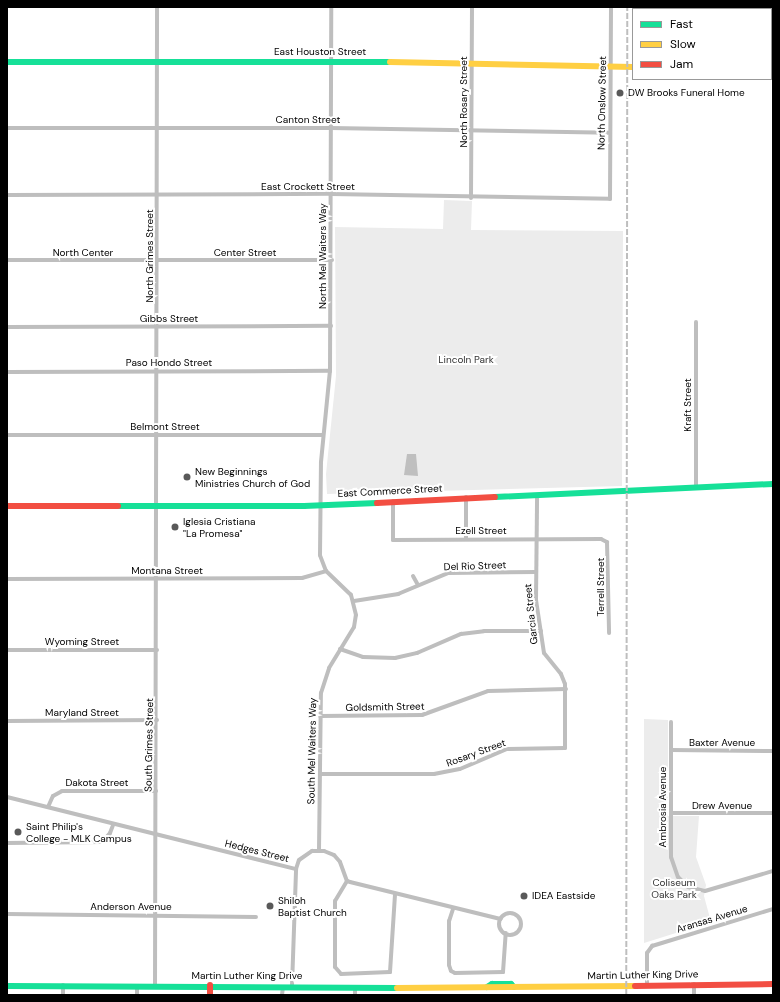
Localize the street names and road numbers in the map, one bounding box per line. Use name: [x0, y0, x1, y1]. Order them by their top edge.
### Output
street label: East Houston Street: [274, 46, 366, 58]
street label: North Rosary Street: [458, 56, 470, 148]
street label: North Onslow Street: [595, 56, 609, 150]
street label: Canton Street: [276, 114, 340, 126]
street label: East Crockett Street: [261, 181, 355, 193]
street label: North Mel Waiters Way: [317, 203, 329, 309]
street label: North Grimes Street: [144, 209, 156, 303]
street label: North Center: [53, 247, 113, 259]
street label: Center Street: [214, 247, 276, 259]
street label: Gibbs Street: [140, 313, 198, 325]
street label: Paso Hondo Street: [126, 357, 212, 369]
street label: Kraft Street: [682, 378, 694, 432]
street label: Belmont Street: [130, 421, 200, 433]
street label: East Commerce Street: [337, 482, 443, 500]
street label: Ezell Street: [455, 525, 507, 537]
street label: Terrell Street: [595, 558, 607, 616]
street label: Del Rio Street: [443, 559, 507, 573]
street label: Montana Street: [131, 565, 203, 577]
street label: Garcia Street: [522, 583, 540, 645]
street label: Wyoming Street: [45, 636, 119, 648]
street label: South Grimes Street: [142, 698, 156, 792]
street label: South Mel Waiters Way: [305, 698, 319, 804]
street label: Goldsmith Street: [345, 700, 425, 714]
street label: Maryland Street: [45, 707, 119, 719]
street label: Rosary Street: [445, 737, 507, 769]
street label: Baxter Avenue: [689, 737, 755, 749]
street label: Ambrosia Avenue: [657, 767, 669, 847]
street label: Dakota Street: [65, 777, 129, 789]
street label: Drew Avenue: [692, 800, 752, 812]
street label: Hedges Street: [224, 837, 290, 865]
street label: Anderson Avenue: [90, 901, 172, 913]
street label: Aransas Avenue: [675, 902, 749, 936]
street label: Martin Luther King Drive: [587, 968, 699, 982]
street label: Martin Luther King Drive: [192, 970, 302, 982]

